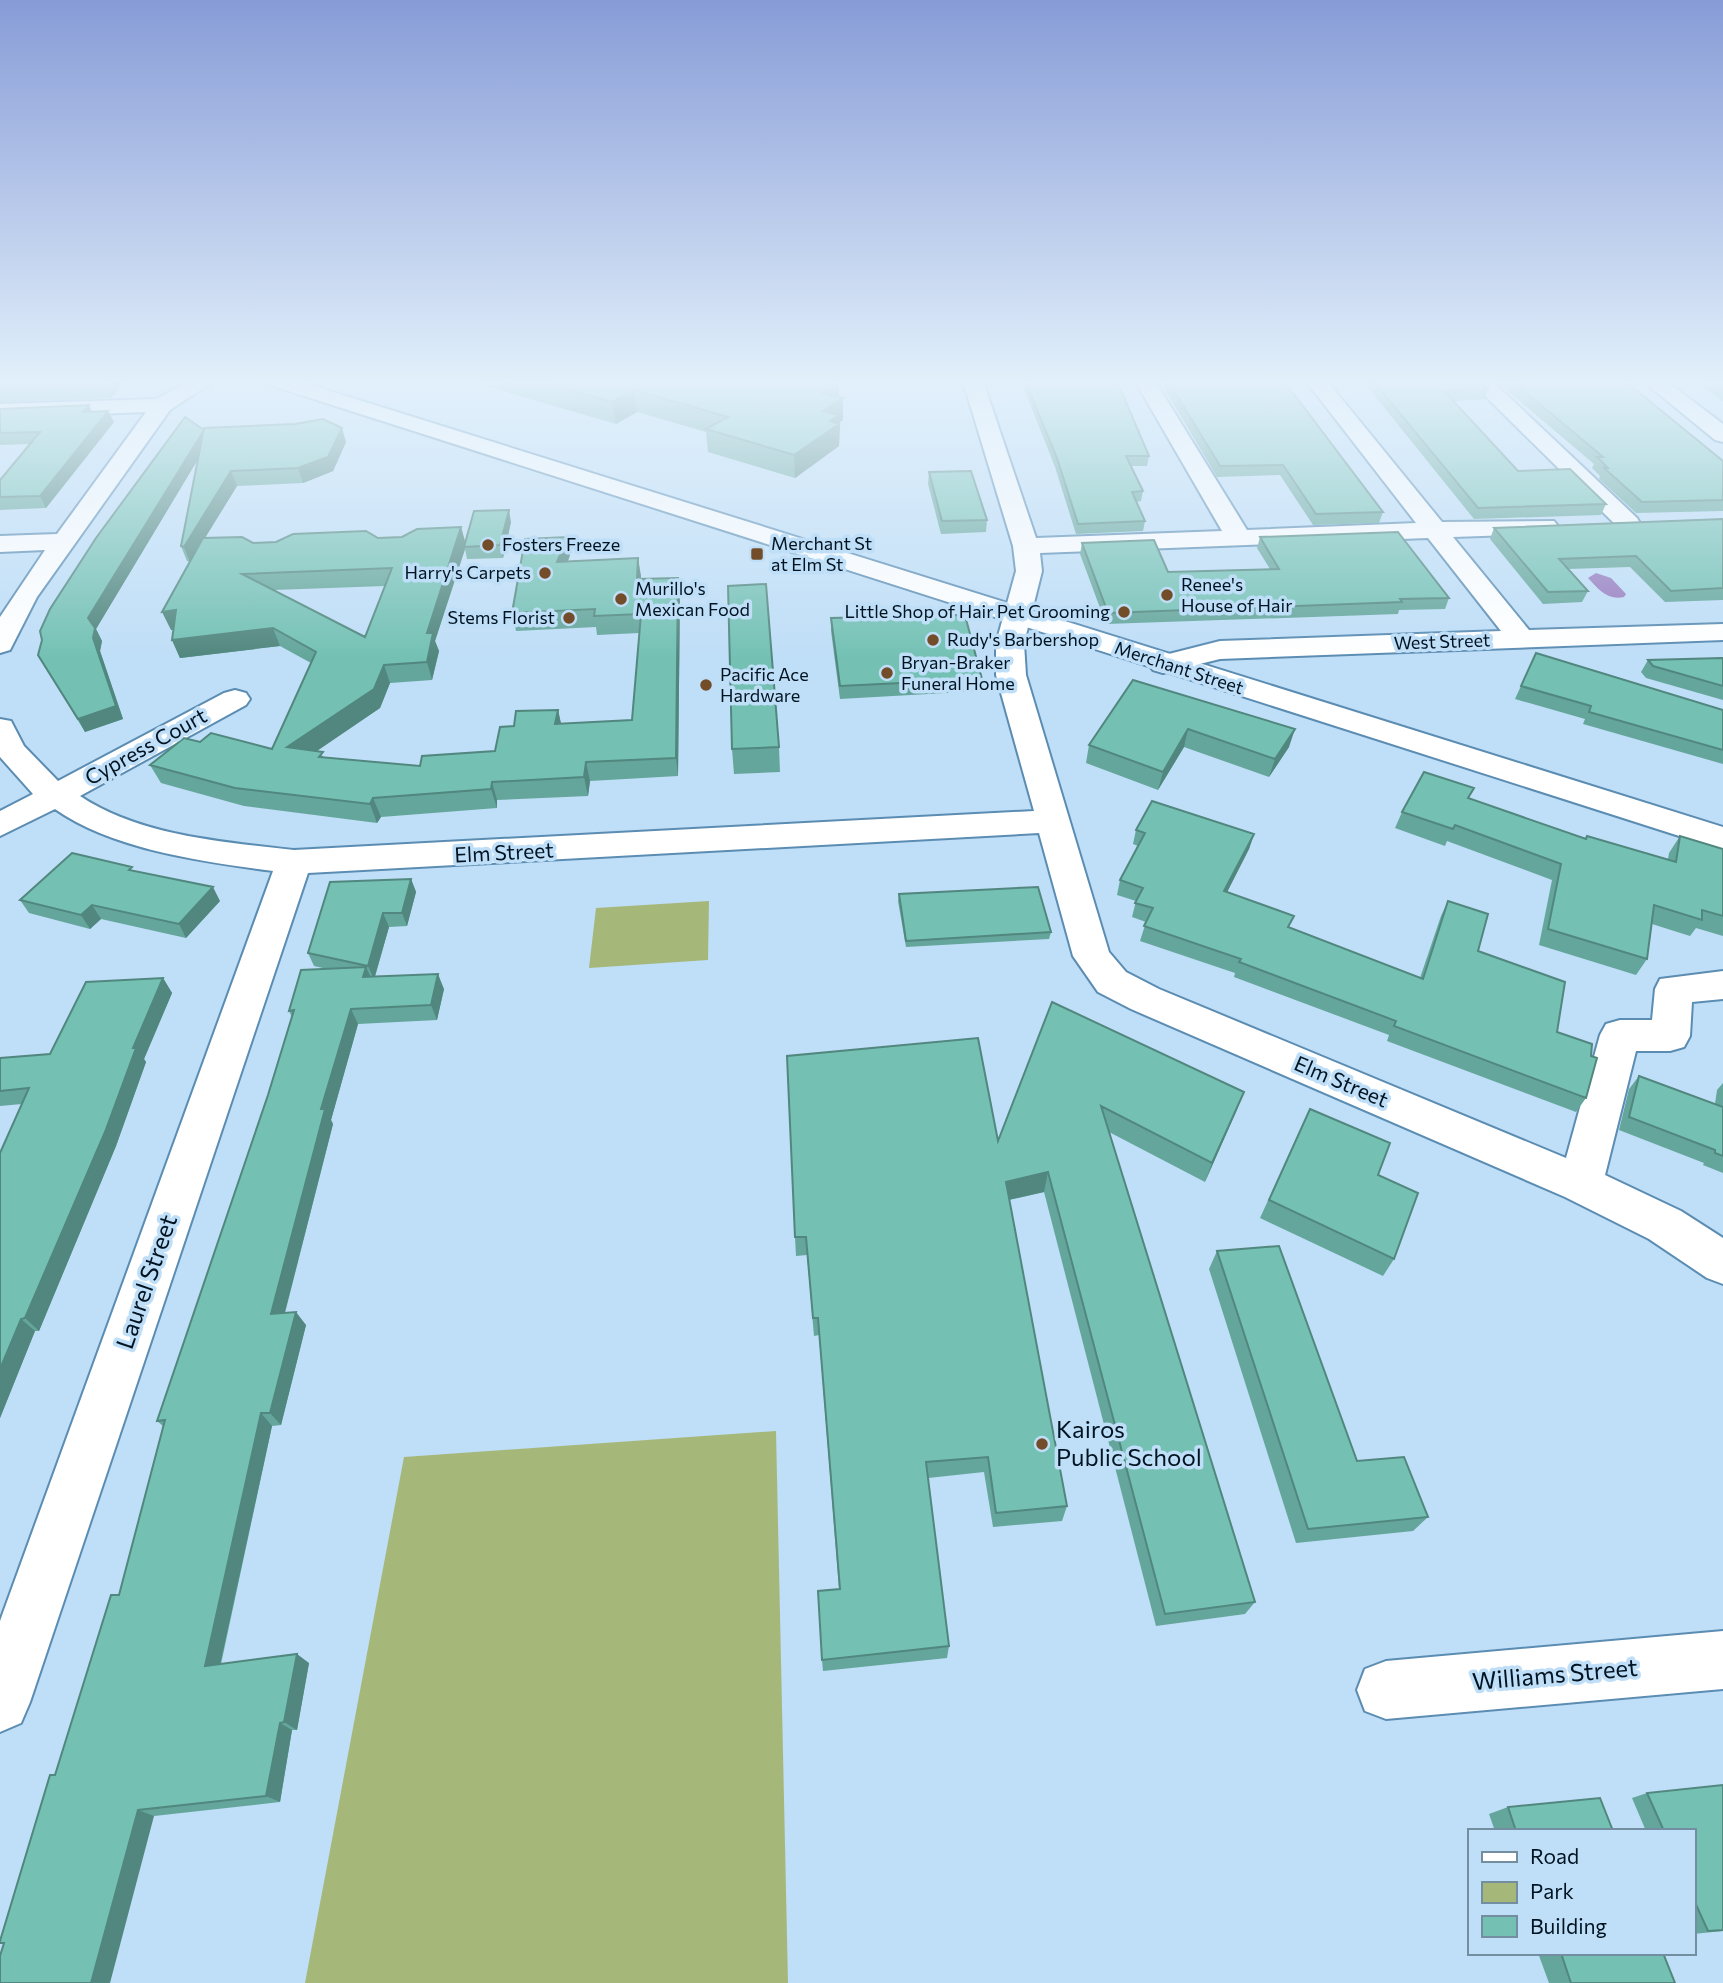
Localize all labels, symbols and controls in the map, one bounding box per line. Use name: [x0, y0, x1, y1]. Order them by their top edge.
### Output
place label: Merchant St at Elm St: [771, 532, 872, 575]
place label: Fosters Freeze: [502, 533, 620, 555]
marker: Fosters Freeze: [480, 537, 496, 553]
marker: Merchant St at Elm St: [749, 546, 765, 562]
place label: Harry's Carpets: [405, 561, 531, 583]
marker: Harry's Carpets: [537, 565, 553, 581]
place label: Renee's House of Hair: [1181, 573, 1292, 616]
place label: Murillo's Mexican Food: [635, 577, 750, 620]
marker: Renee's House of Hair: [1159, 587, 1175, 603]
marker: Murillo's Mexican Food: [613, 591, 629, 607]
place label: Little Shop of Hair Pet Grooming: [845, 600, 1110, 622]
marker: Little Shop of Hair Pet Grooming: [1116, 604, 1132, 620]
place label: Stems Florist: [448, 606, 555, 628]
marker: Stems Florist: [561, 610, 577, 626]
place label: Rudy's Barbershop: [947, 628, 1099, 650]
street label: West Street: [1393, 628, 1491, 654]
marker: Rudy's Barbershop: [925, 632, 941, 648]
street label: Merchant Street: [1112, 636, 1247, 698]
place label: Bryan-Braker Funeral Home: [901, 651, 1015, 694]
place label: Pacific Ace Hardware: [720, 663, 809, 706]
marker: Bryan-Braker Funeral Home: [879, 665, 895, 681]
marker: Pacific Ace Hardware: [698, 677, 714, 693]
street label: Cypress Court: [80, 702, 210, 789]
street label: Elm Street: [454, 836, 554, 867]
street label: Elm Street: [1291, 1050, 1392, 1112]
street label: Laurel Street: [109, 1210, 182, 1352]
place label: Kairos Public School: [1056, 1414, 1202, 1471]
marker: Kairos Public School: [1034, 1436, 1050, 1452]
street label: Williams Street: [1471, 1652, 1639, 1695]
legend: [1468, 1829, 1695, 1955]
text: Road: [1530, 1843, 1579, 1868]
text: Park: [1530, 1878, 1574, 1903]
text: Building: [1530, 1913, 1607, 1938]

